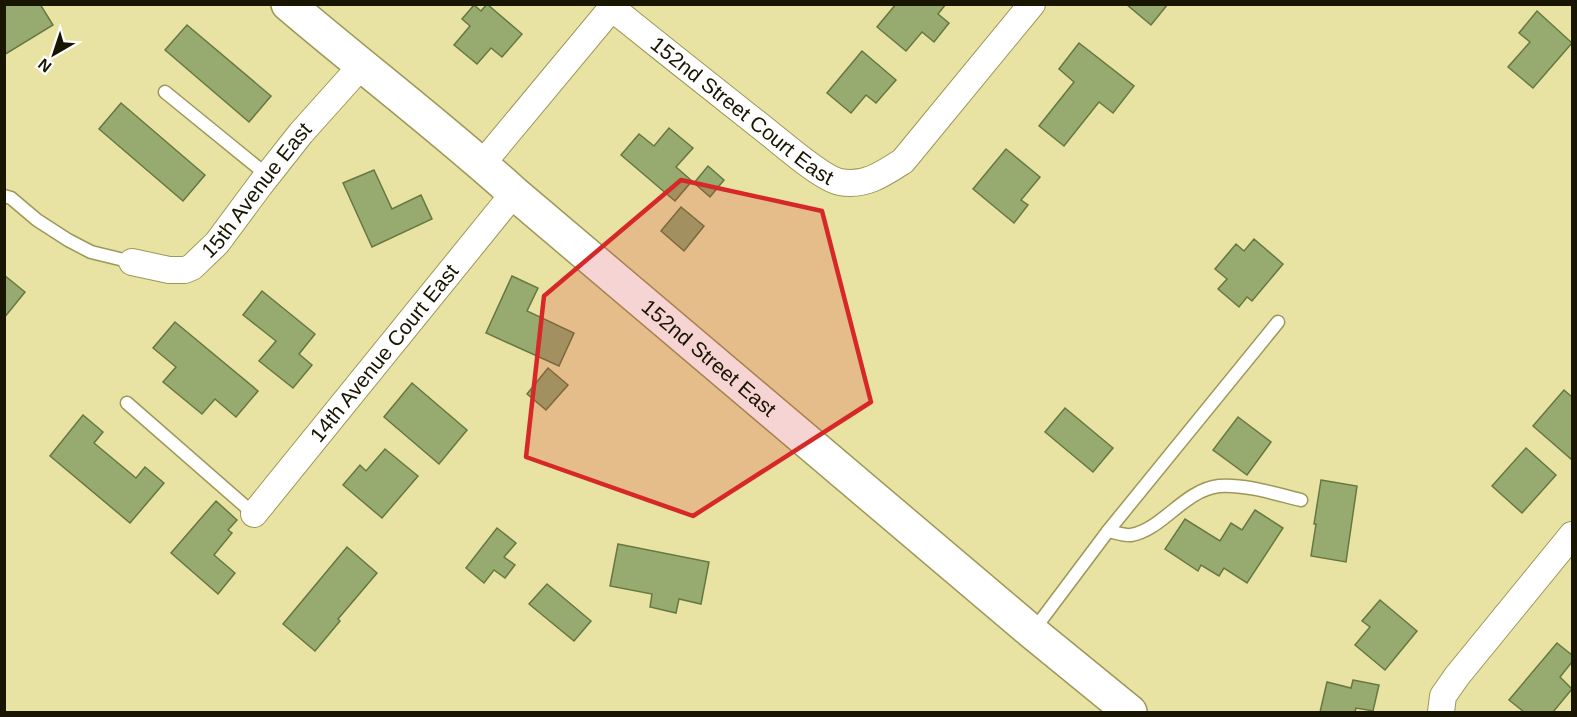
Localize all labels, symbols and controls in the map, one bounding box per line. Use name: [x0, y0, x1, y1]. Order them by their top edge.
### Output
north arrow: [24, 24, 84, 84]
street label: 152nd Street Court East: [647, 32, 838, 189]
text: N: [35, 55, 55, 76]
street label: 15th Avenue East: [197, 118, 316, 262]
street label: 14th Avenue Court East: [305, 259, 463, 446]
street label: 152nd Street East: [638, 295, 781, 421]

